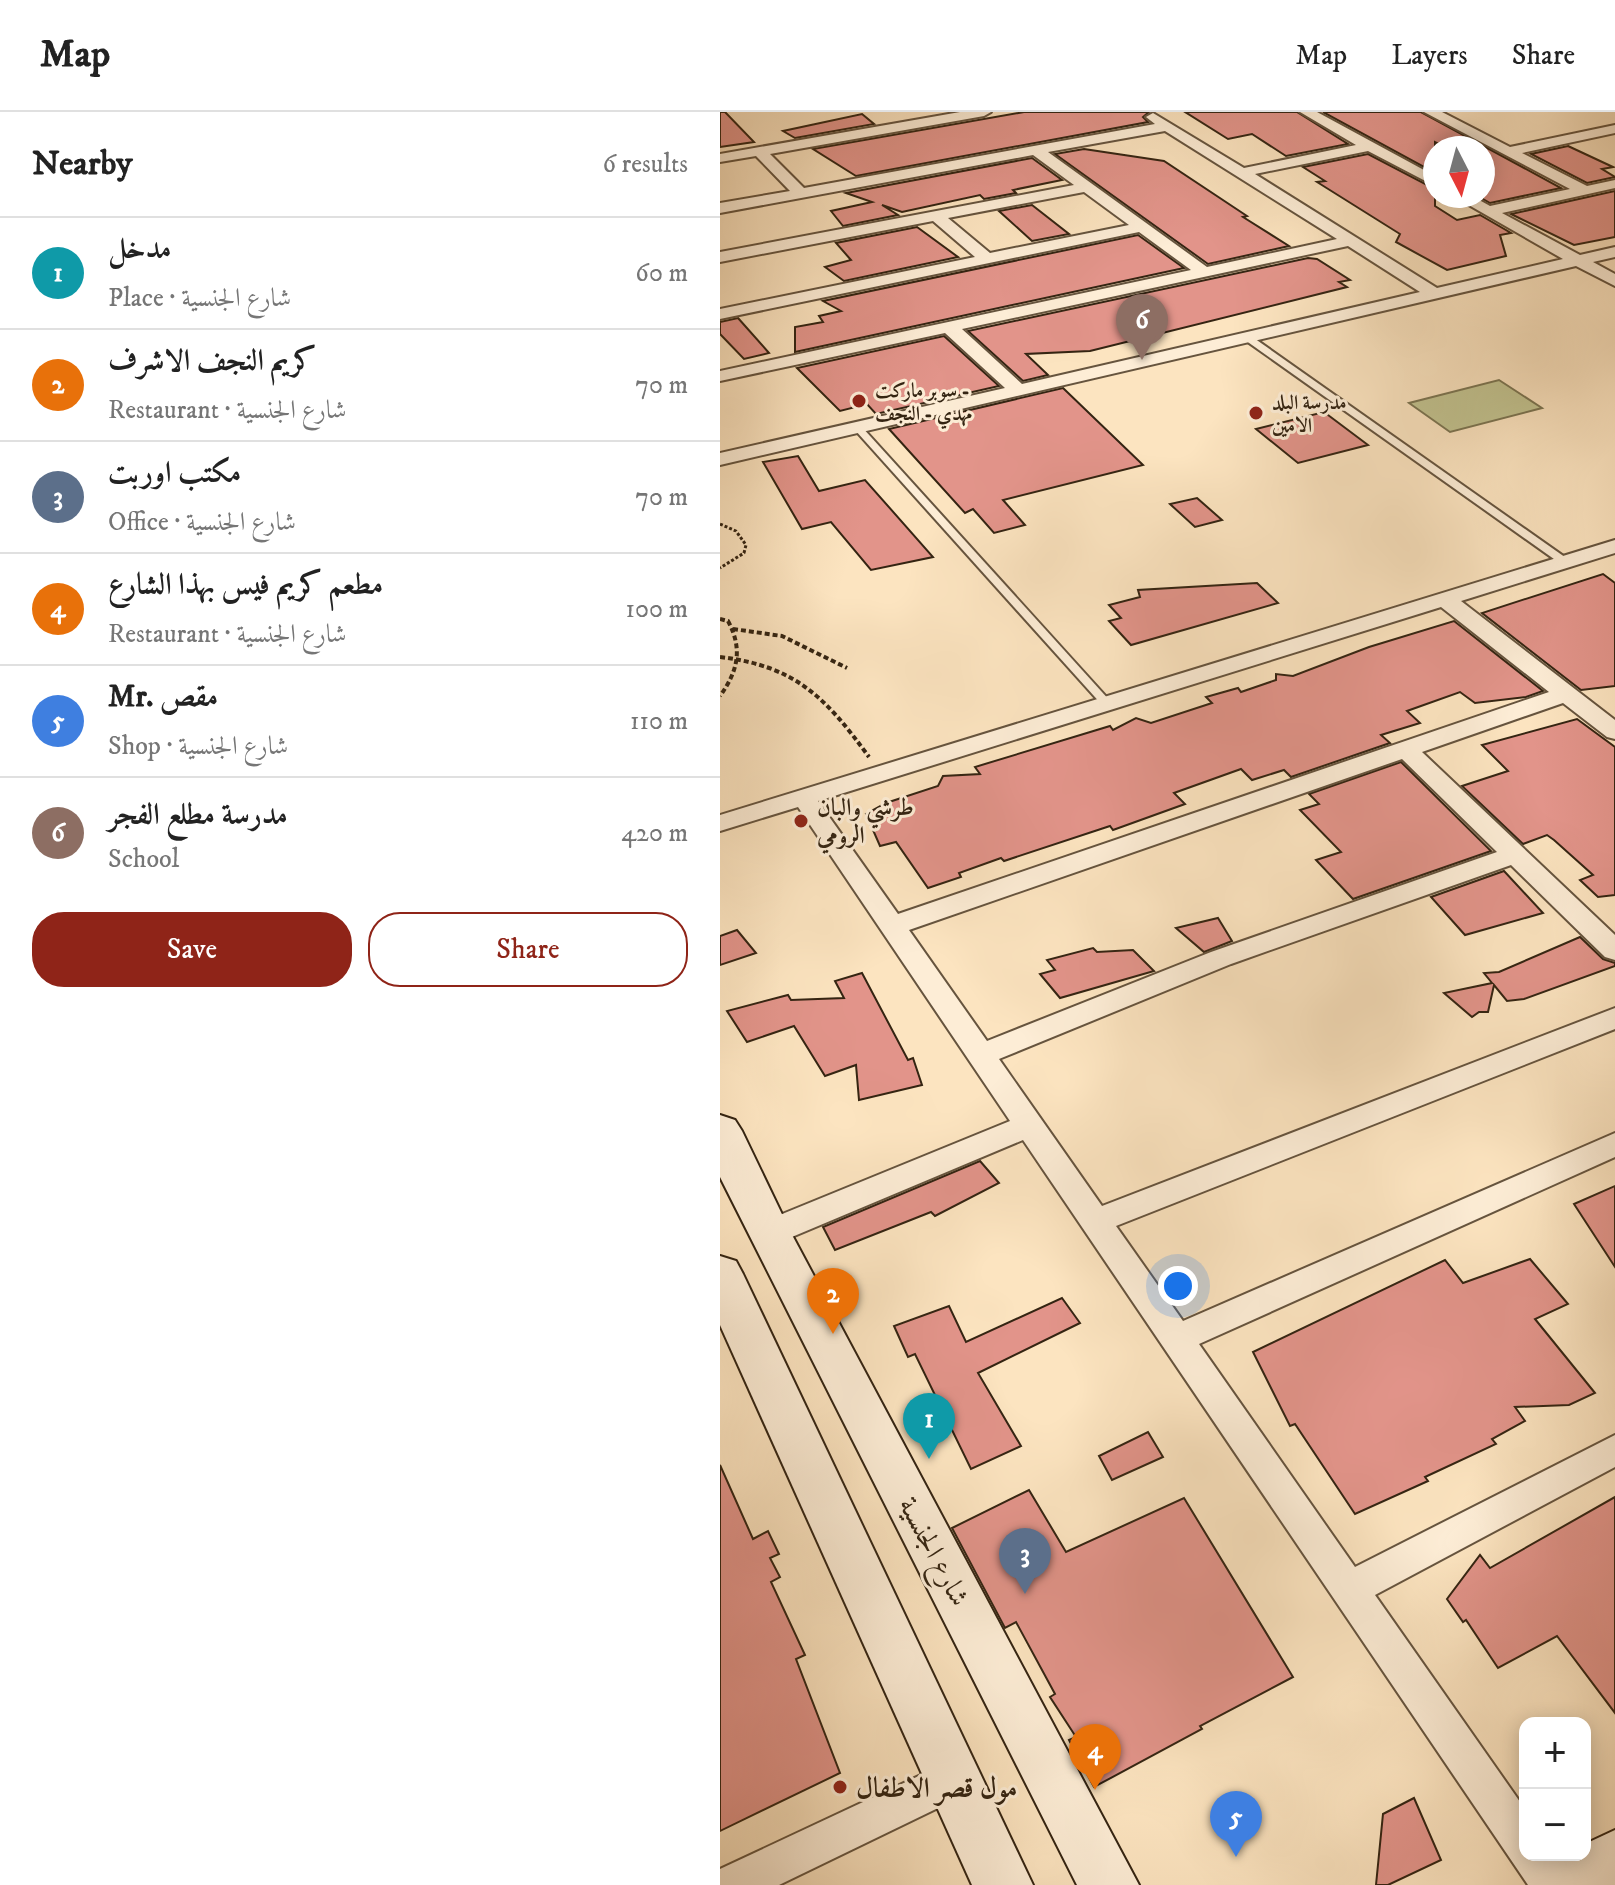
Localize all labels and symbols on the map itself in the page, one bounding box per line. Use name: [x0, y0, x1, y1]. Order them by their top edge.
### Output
north arrow: [1423, 136, 1495, 208]
pin: 6: [1116, 294, 1168, 360]
place label: سوبر ماركت - مهدي - النجف: [875, 379, 972, 430]
place label: مدرسة البلد الامين: [1272, 391, 1347, 439]
marker: سوبر ماركت - مهدي - النجف: [850, 392, 868, 410]
marker: مدرسة البلد الامين: [1247, 404, 1265, 422]
place label: طرشي والبان الرومي: [816, 793, 914, 854]
marker: طرشي والبان الرومي: [792, 812, 810, 830]
your location: [1158, 1266, 1198, 1306]
pin: 2: [807, 1268, 859, 1334]
pin: 1: [903, 1393, 955, 1459]
street label: شارع الجنسية: [886, 1491, 977, 1615]
pin: 3: [999, 1528, 1051, 1594]
pin: 4: [1069, 1724, 1121, 1790]
place label: مول قصر الاطفال: [856, 1771, 1017, 1806]
marker: مول قصر الاطفال: [831, 1778, 849, 1796]
pin: 5: [1210, 1791, 1262, 1857]

